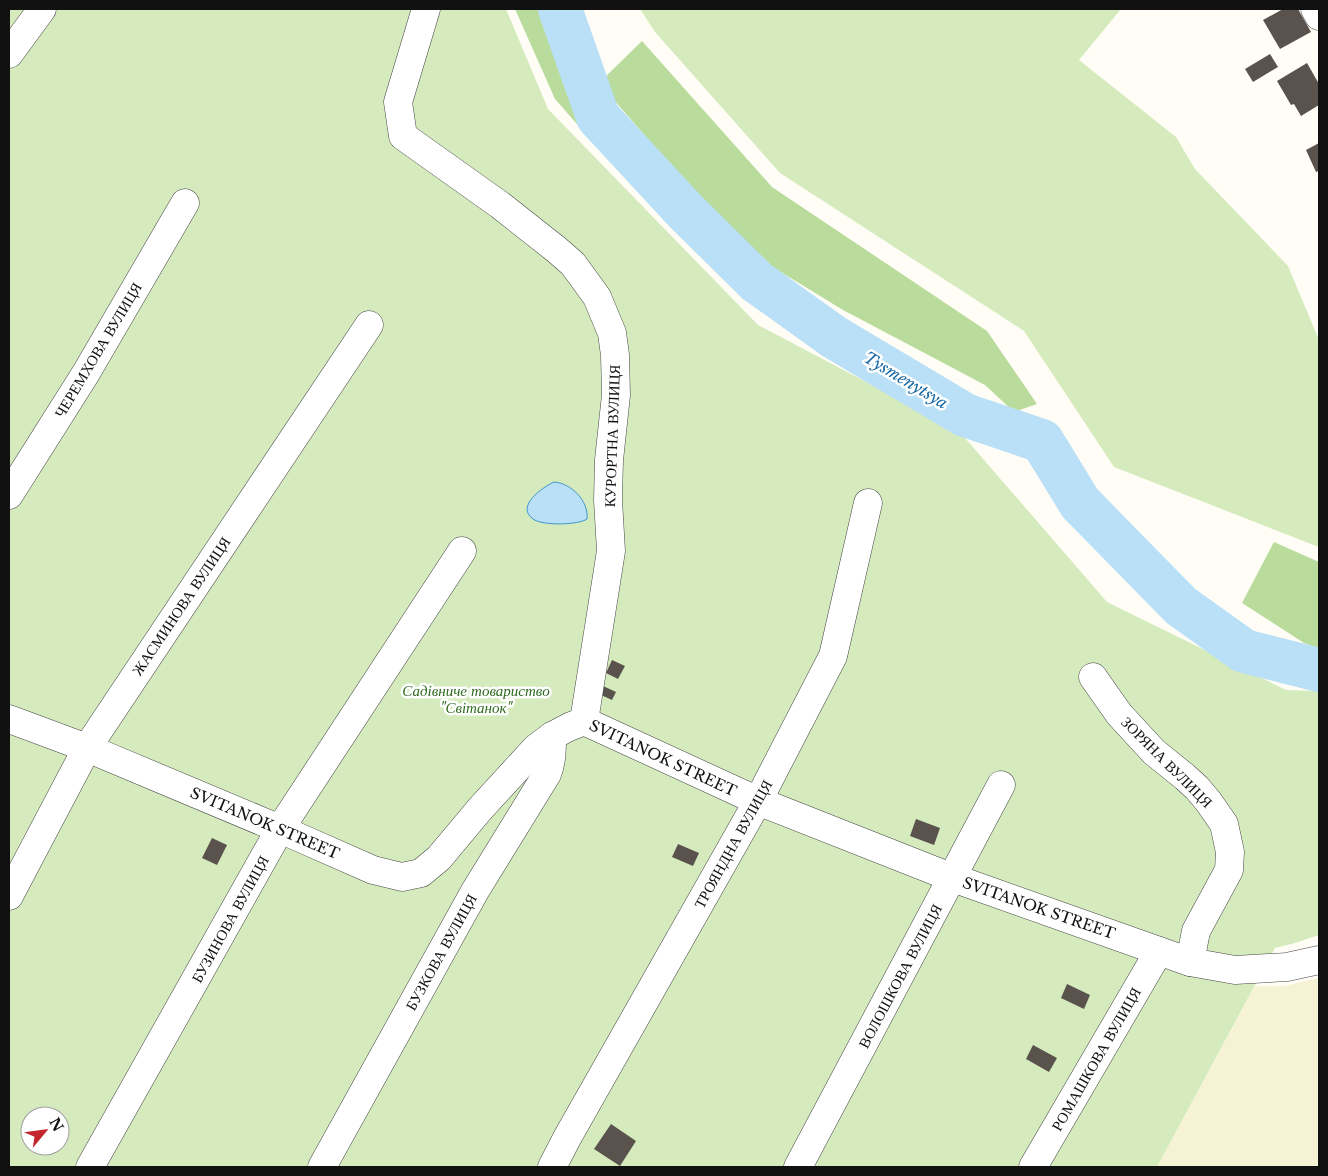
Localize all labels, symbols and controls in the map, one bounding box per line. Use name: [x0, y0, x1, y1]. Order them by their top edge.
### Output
street label: ЧЕРЕМХОВА ВУЛИЦЯ: [50, 279, 146, 421]
water label: Tysmenytsya: [860, 347, 952, 413]
street label: КУРОРТНА ВУЛИЦЯ: [600, 364, 624, 508]
street label: ЖАСМИНОВА ВУЛИЦЯ: [128, 533, 234, 679]
park label: Садівниче товариство "Світанок": [402, 681, 550, 717]
street label: ЗОРЯНА ВУЛИЦЯ: [1117, 712, 1217, 812]
street label: SVITANOK STREET: [586, 716, 740, 800]
street label: ТРОЯНДНА ВУЛИЦЯ: [690, 776, 776, 912]
street label: SVITANOK STREET: [188, 783, 342, 863]
street label: БУЗИНОВА ВУЛИЦЯ: [187, 852, 273, 986]
street label: SVITANOK STREET: [960, 873, 1118, 943]
street label: БУЗКОВА ВУЛИЦЯ: [401, 890, 481, 1014]
street label: ВОЛОШКОВА ВУЛИЦЯ: [854, 901, 946, 1051]
street label: РОМАШКОВА ВУЛИЦЯ: [1047, 984, 1145, 1134]
north arrow: [20, 1106, 70, 1156]
text: N: [45, 1115, 67, 1135]

